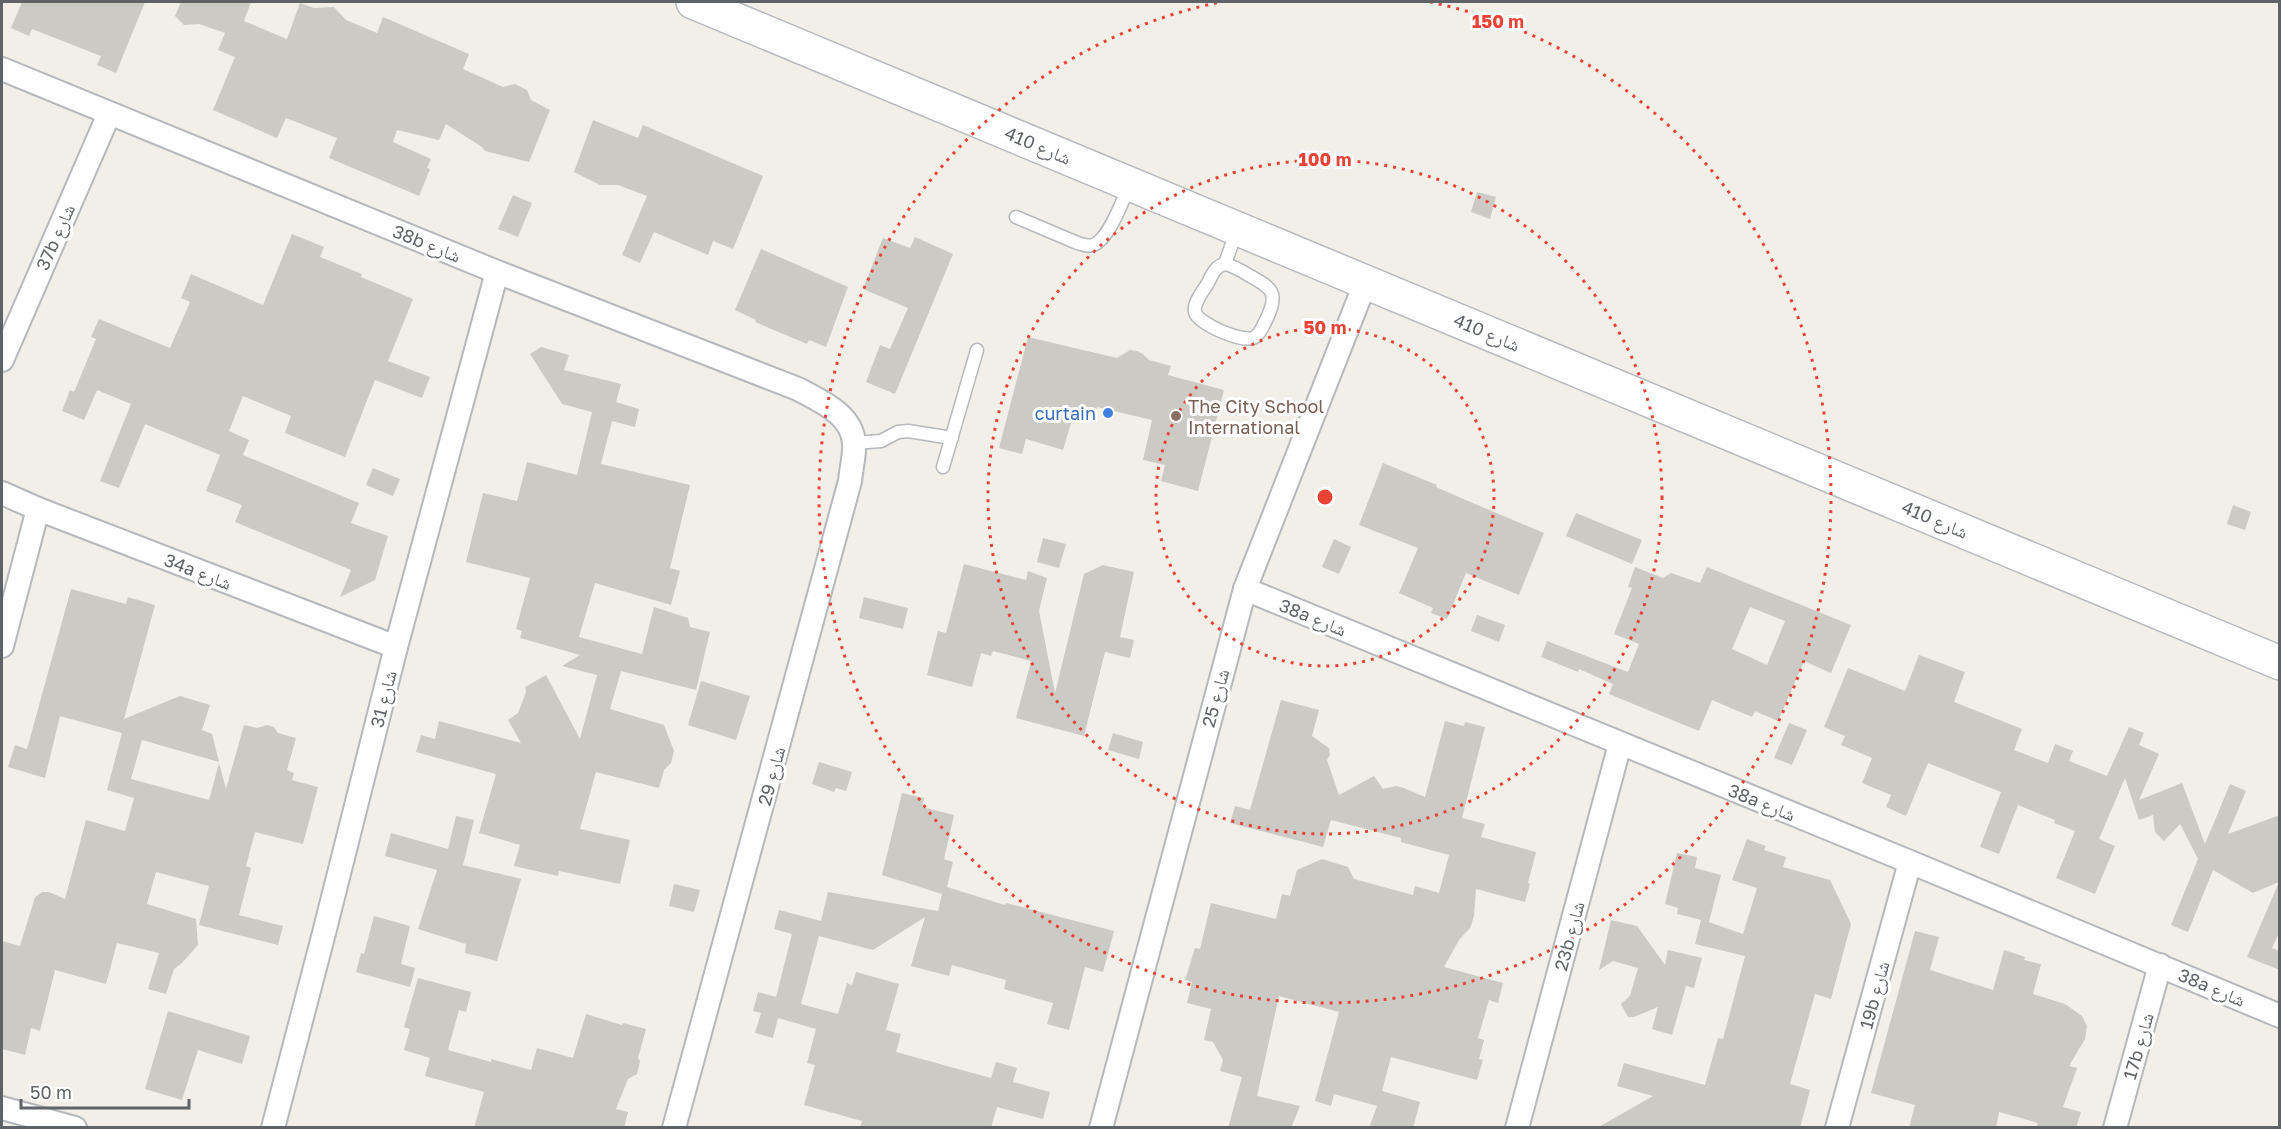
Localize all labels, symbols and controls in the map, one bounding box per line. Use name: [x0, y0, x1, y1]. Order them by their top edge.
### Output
text: 150 m: [1472, 10, 1524, 32]
street label: شارع 410: [1001, 121, 1074, 170]
text: 100 m: [1299, 148, 1351, 170]
street label: 37b شارع: [31, 201, 80, 274]
street label: 38b شارع: [389, 219, 464, 267]
street label: شارع 410: [1450, 308, 1523, 357]
text: 50 m: [1304, 316, 1346, 338]
place label: The City School International: [1188, 395, 1324, 438]
place label: curtain: [1035, 402, 1096, 424]
marker: curtain: [1101, 406, 1115, 420]
marker: The City School International: [1169, 409, 1183, 423]
centre of rings: [1315, 487, 1335, 507]
street label: شارع 410: [1898, 495, 1971, 544]
street label: 34a شارع: [161, 548, 235, 595]
street label: 38a شارع: [1276, 594, 1350, 641]
street label: شارع 25: [1197, 666, 1234, 730]
street label: شارع 31: [365, 668, 402, 730]
street label: شارع 29: [753, 744, 790, 808]
street label: 38a شارع: [1725, 779, 1799, 826]
street label: 23b شارع: [1549, 899, 1590, 973]
street label: 19b شارع: [1854, 959, 1895, 1032]
street label: 38a شارع: [2175, 963, 2249, 1012]
street label: 17b شارع: [2118, 1010, 2159, 1082]
scale bar: [21, 1072, 189, 1110]
text: 50 m: [30, 1081, 72, 1103]

